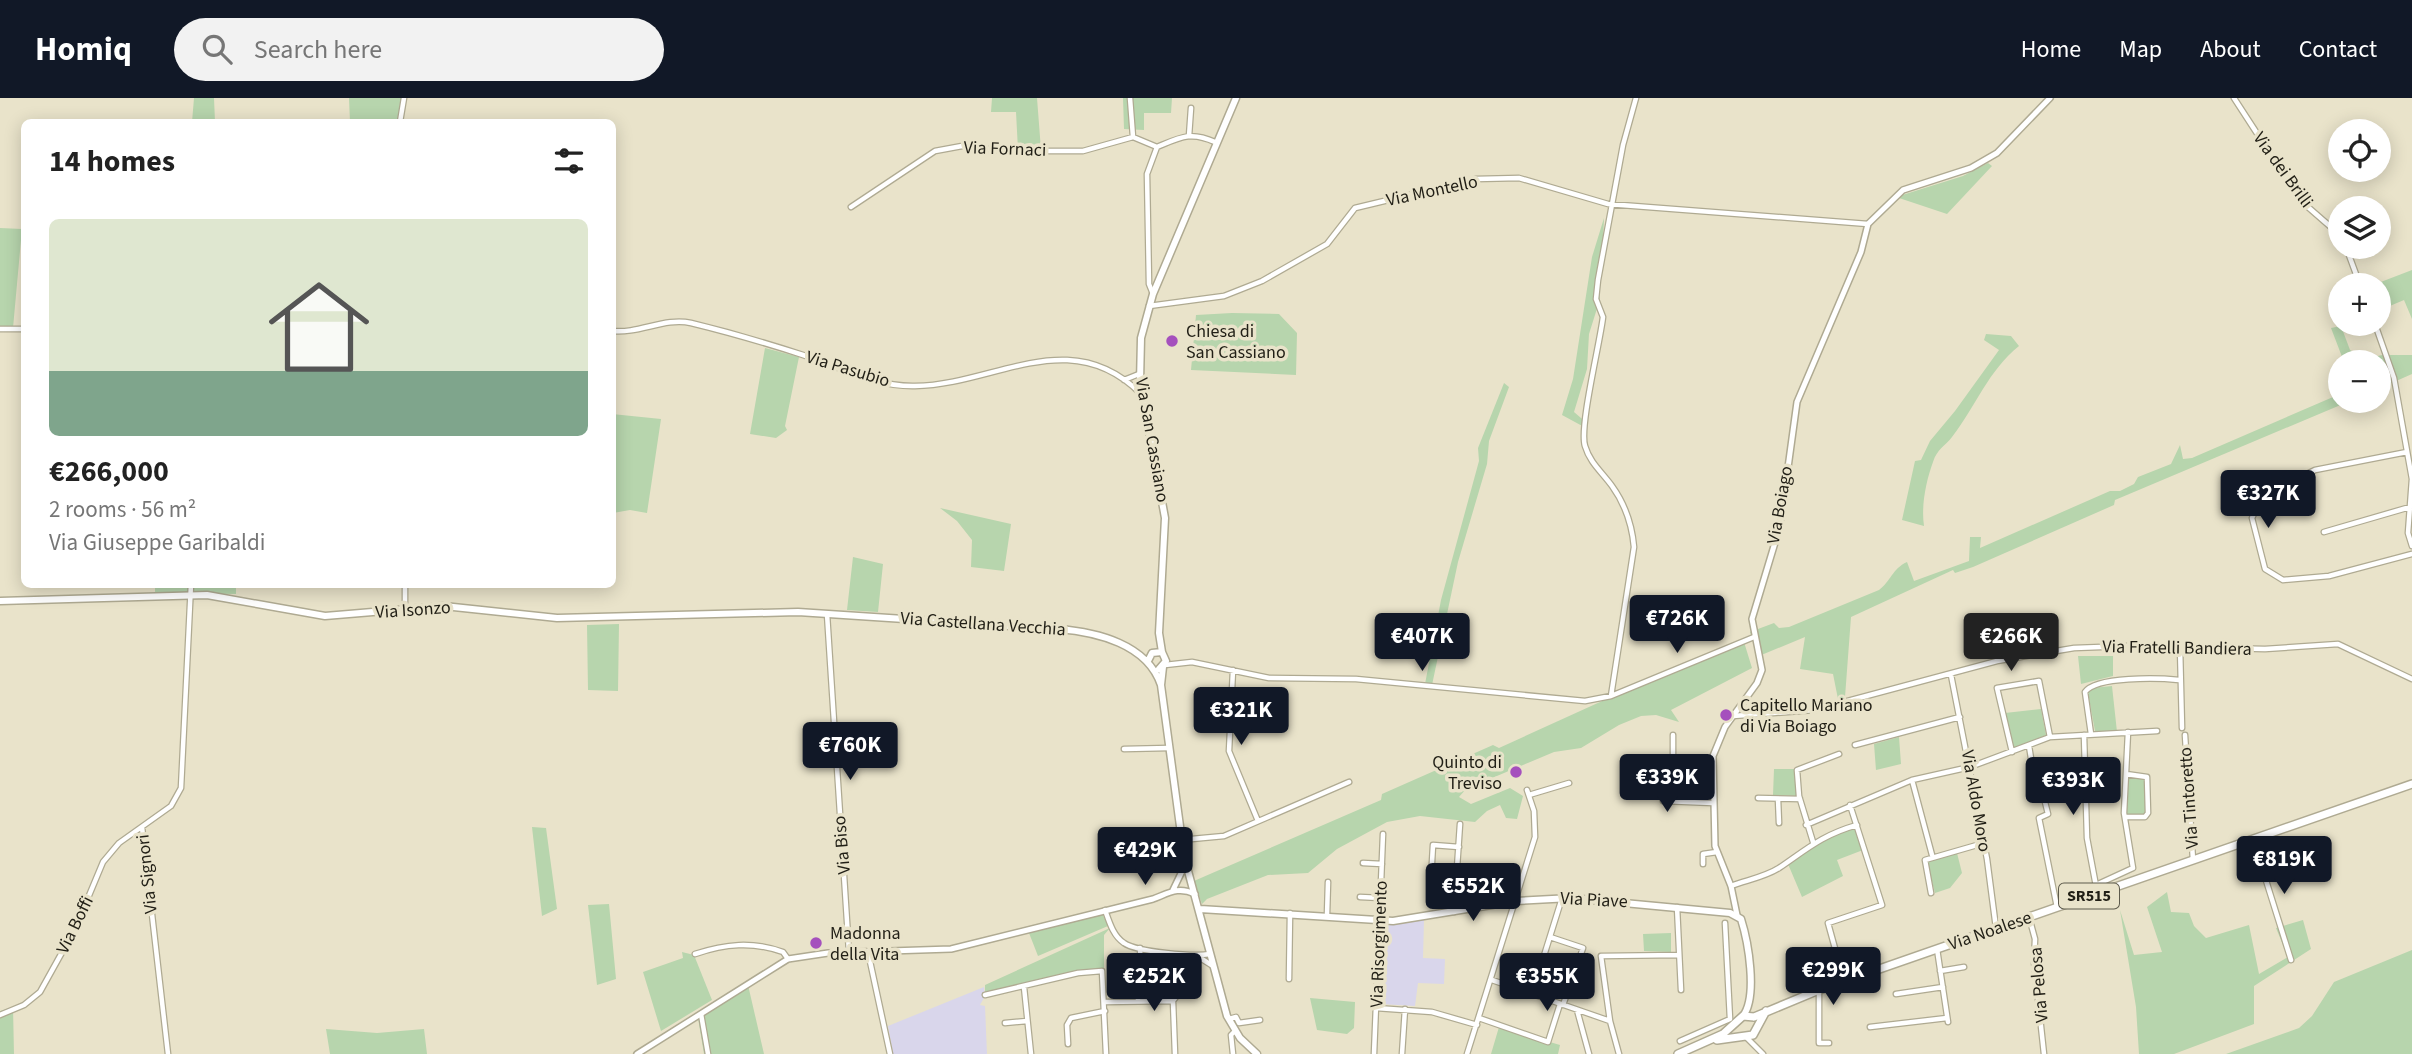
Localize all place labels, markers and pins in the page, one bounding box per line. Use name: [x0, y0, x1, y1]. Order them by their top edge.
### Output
place label: Chiesa di San Cassiano: [1186, 319, 1286, 365]
marker: Chiesa di San Cassiano: [1164, 333, 1180, 349]
pin: €327K: [2219, 470, 2317, 530]
pin: €726K: [1628, 596, 1726, 655]
pin: €407K: [1373, 614, 1471, 673]
pin: €266K: [1962, 614, 2060, 673]
pin: €321K: [1192, 688, 1290, 747]
place label: Capitello Mariano di Via Boiago: [1740, 693, 1873, 739]
marker: Capitello Mariano di Via Boiago: [1718, 707, 1734, 723]
pin: €760K: [801, 722, 899, 782]
place label: Quinto di Treviso: [1432, 750, 1502, 796]
pin: €339K: [1618, 754, 1716, 814]
pin: €393K: [2024, 758, 2122, 817]
marker: Quinto di Treviso: [1508, 764, 1524, 780]
pin: €429K: [1096, 828, 1194, 887]
pin: €819K: [2235, 836, 2333, 896]
pin: €552K: [1424, 864, 1522, 923]
place label: Madonna della Vita: [830, 921, 901, 967]
marker: Madonna della Vita: [808, 935, 824, 951]
pin: €299K: [1784, 948, 1882, 1007]
pin: €252K: [1105, 954, 1203, 1013]
pin: €355K: [1498, 954, 1596, 1013]

